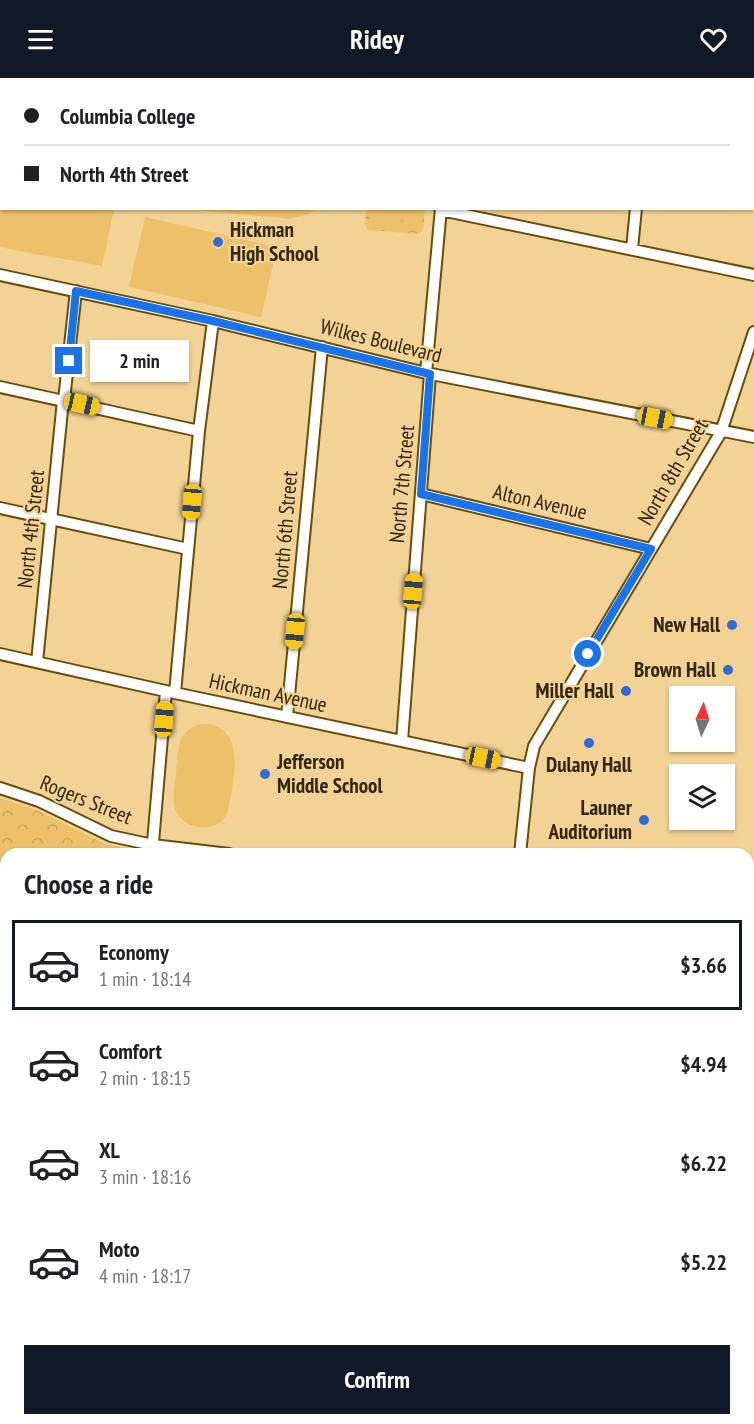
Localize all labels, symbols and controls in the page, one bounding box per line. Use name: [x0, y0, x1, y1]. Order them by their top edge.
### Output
text: Ridey: [350, 22, 404, 56]
icon: menu: [24, 23, 57, 56]
icon: heart: [697, 23, 730, 56]
text: Columbia College: [60, 102, 195, 130]
text: North 4th Street: [60, 160, 189, 188]
place label: Hickman High School: [230, 216, 320, 267]
marker: Hickman High School: [211, 235, 225, 249]
street label: Wilkes Boulevard: [317, 312, 445, 369]
callout: 2 min: [90, 340, 189, 382]
route end: [55, 347, 82, 374]
text: 2 min: [119, 348, 160, 374]
car: [62, 391, 102, 417]
car: [636, 406, 674, 430]
street label: North 8th Street: [631, 414, 714, 530]
street label: North 7th Street: [383, 424, 420, 544]
street label: North 4th Street: [11, 468, 50, 589]
street label: North 6th Street: [266, 470, 303, 590]
street label: Alton Avenue: [490, 478, 590, 525]
car: [181, 483, 203, 521]
car: [402, 572, 424, 610]
place label: New Hall: [653, 611, 721, 638]
car: [284, 612, 306, 650]
marker: New Hall: [725, 618, 739, 632]
route start: [574, 640, 601, 667]
place label: Brown Hall: [634, 656, 717, 683]
marker: Brown Hall: [721, 663, 735, 677]
street label: Hickman Avenue: [207, 667, 329, 718]
place label: Miller Hall: [536, 677, 615, 704]
marker: Miller Hall: [619, 684, 633, 698]
north arrow: [669, 686, 735, 752]
map controls: [669, 686, 735, 830]
car: [154, 700, 174, 738]
marker: Dulany Hall: [582, 736, 596, 750]
car: [464, 745, 502, 771]
place label: Jefferson Middle School: [276, 748, 383, 799]
place label: Dulany Hall: [546, 751, 633, 778]
button: layers: [669, 764, 735, 830]
marker: Jefferson Middle School: [258, 767, 272, 781]
street label: Rogers Street: [36, 769, 136, 830]
place label: Launer Auditorium: [547, 794, 633, 845]
marker: Launer Auditorium: [637, 813, 651, 827]
text: Choose a ride: [24, 867, 153, 901]
icon: car: [27, 938, 81, 992]
text: Economy: [99, 938, 169, 966]
text: $3.66: [680, 951, 727, 979]
text: 1 min · 18:14: [99, 966, 191, 992]
icon: car: [27, 1037, 81, 1091]
text: Comfort: [99, 1037, 162, 1065]
text: $4.94: [680, 1050, 727, 1078]
text: 2 min · 18:15: [99, 1065, 191, 1091]
icon: car: [27, 1136, 81, 1190]
text: XL: [99, 1136, 120, 1164]
text: $6.22: [680, 1149, 727, 1177]
text: 3 min · 18:16: [99, 1164, 191, 1190]
icon: car: [27, 1235, 81, 1289]
text: Moto: [99, 1235, 140, 1263]
text: $5.22: [680, 1248, 727, 1276]
text: 4 min · 18:17: [99, 1263, 191, 1289]
button: Confirm: [24, 1345, 730, 1414]

